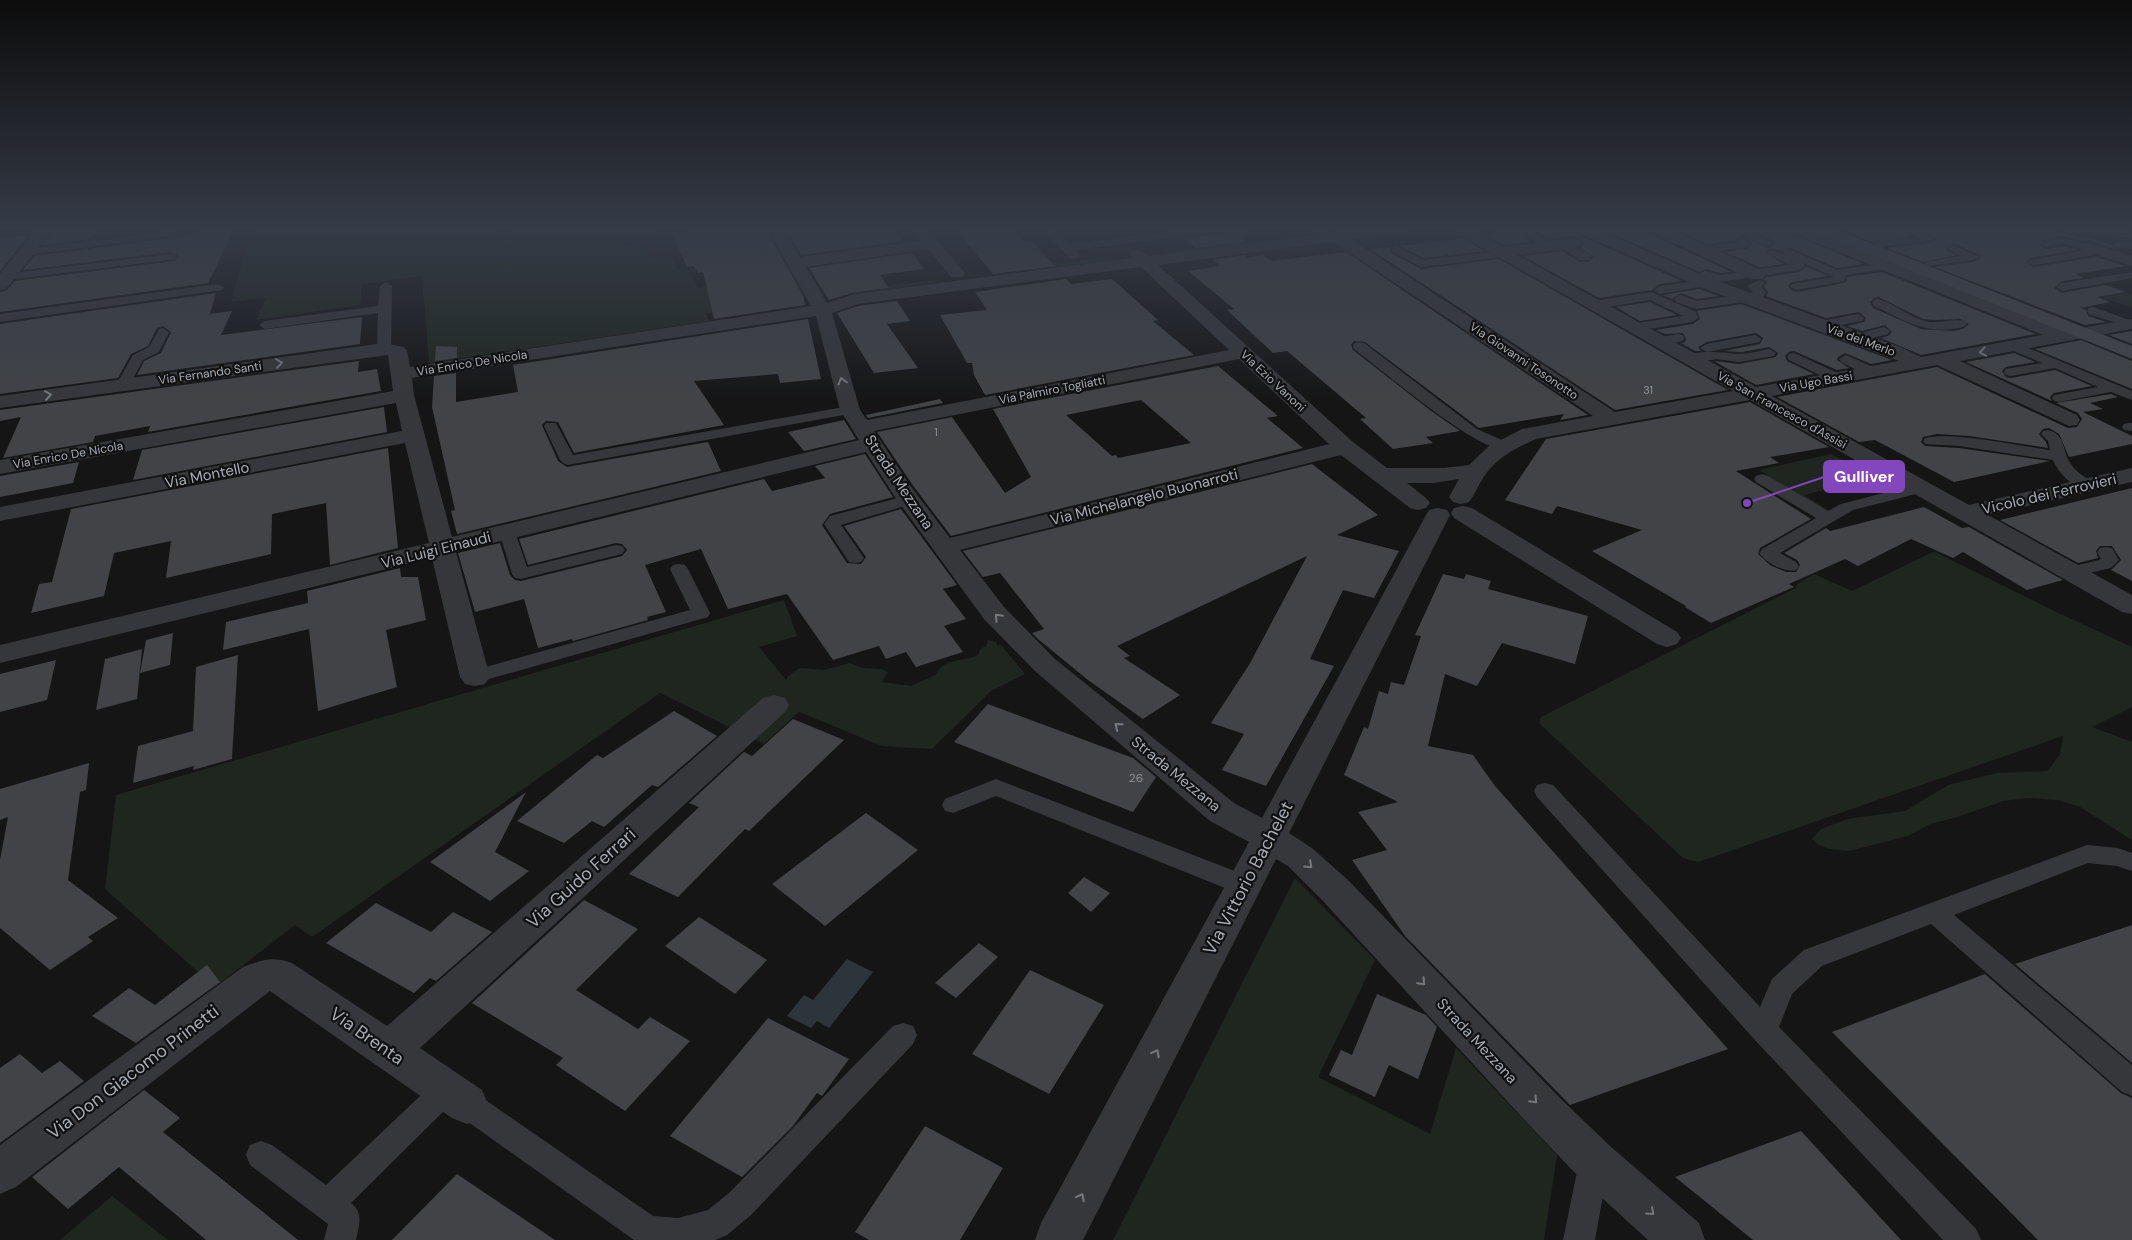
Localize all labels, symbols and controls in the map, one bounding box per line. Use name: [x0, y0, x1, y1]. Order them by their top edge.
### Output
street label: Via Giovanni Tosonotto: [1467, 319, 1581, 403]
street label: Via del Merlo: [1824, 320, 1898, 360]
street label: Via Enrico De Nicola: [416, 346, 528, 380]
one-way arrow: [1978, 346, 1987, 356]
street label: Via Ezio Vanoni: [1237, 347, 1309, 415]
street label: Via Fernando Santi: [157, 358, 263, 388]
one-way arrow: [275, 358, 283, 369]
street label: Via San Francesco d'Assisi: [1714, 368, 1850, 452]
street label: Via Ugo Bassi: [1778, 368, 1854, 396]
street label: Via Palmiro Togliatti: [997, 372, 1107, 408]
one-way arrow: [837, 377, 847, 385]
house number: 31: [1643, 383, 1653, 397]
one-way arrow: [44, 391, 53, 401]
house number: 1: [934, 425, 938, 439]
street label: Strada Mezzana: [860, 431, 938, 533]
street label: Via Enrico De Nicola: [12, 437, 124, 473]
street label: Via Montello: [163, 457, 251, 493]
callout: Gulliver: [1824, 461, 1904, 492]
street label: Via Michelangelo Buonarroti: [1048, 464, 1240, 530]
text: Gulliver: [1834, 466, 1894, 487]
street label: Vicolo dei Ferrovieri: [1980, 469, 2118, 519]
street label: Via Luigi Einaudi: [379, 527, 493, 573]
one-way arrow: [995, 614, 1004, 623]
one-way arrow: [1115, 723, 1124, 732]
street label: Strada Mezzana: [1127, 732, 1225, 816]
house number: 26: [1129, 770, 1143, 786]
street label: Via Vittorio Bachelet: [1197, 797, 1299, 959]
street label: Via Guido Ferrari: [521, 822, 641, 934]
one-way arrow: [1304, 859, 1313, 868]
one-way arrow: [1416, 977, 1425, 986]
street label: Strada Mezzana: [1432, 994, 1522, 1088]
street label: Via Don Giacomo Prinetti: [42, 999, 224, 1145]
street label: Via Brenta: [325, 1002, 409, 1070]
one-way arrow: [1150, 1049, 1160, 1058]
one-way arrow: [1528, 1095, 1537, 1104]
one-way arrow: [1075, 1193, 1085, 1202]
one-way arrow: [1646, 1206, 1655, 1215]

